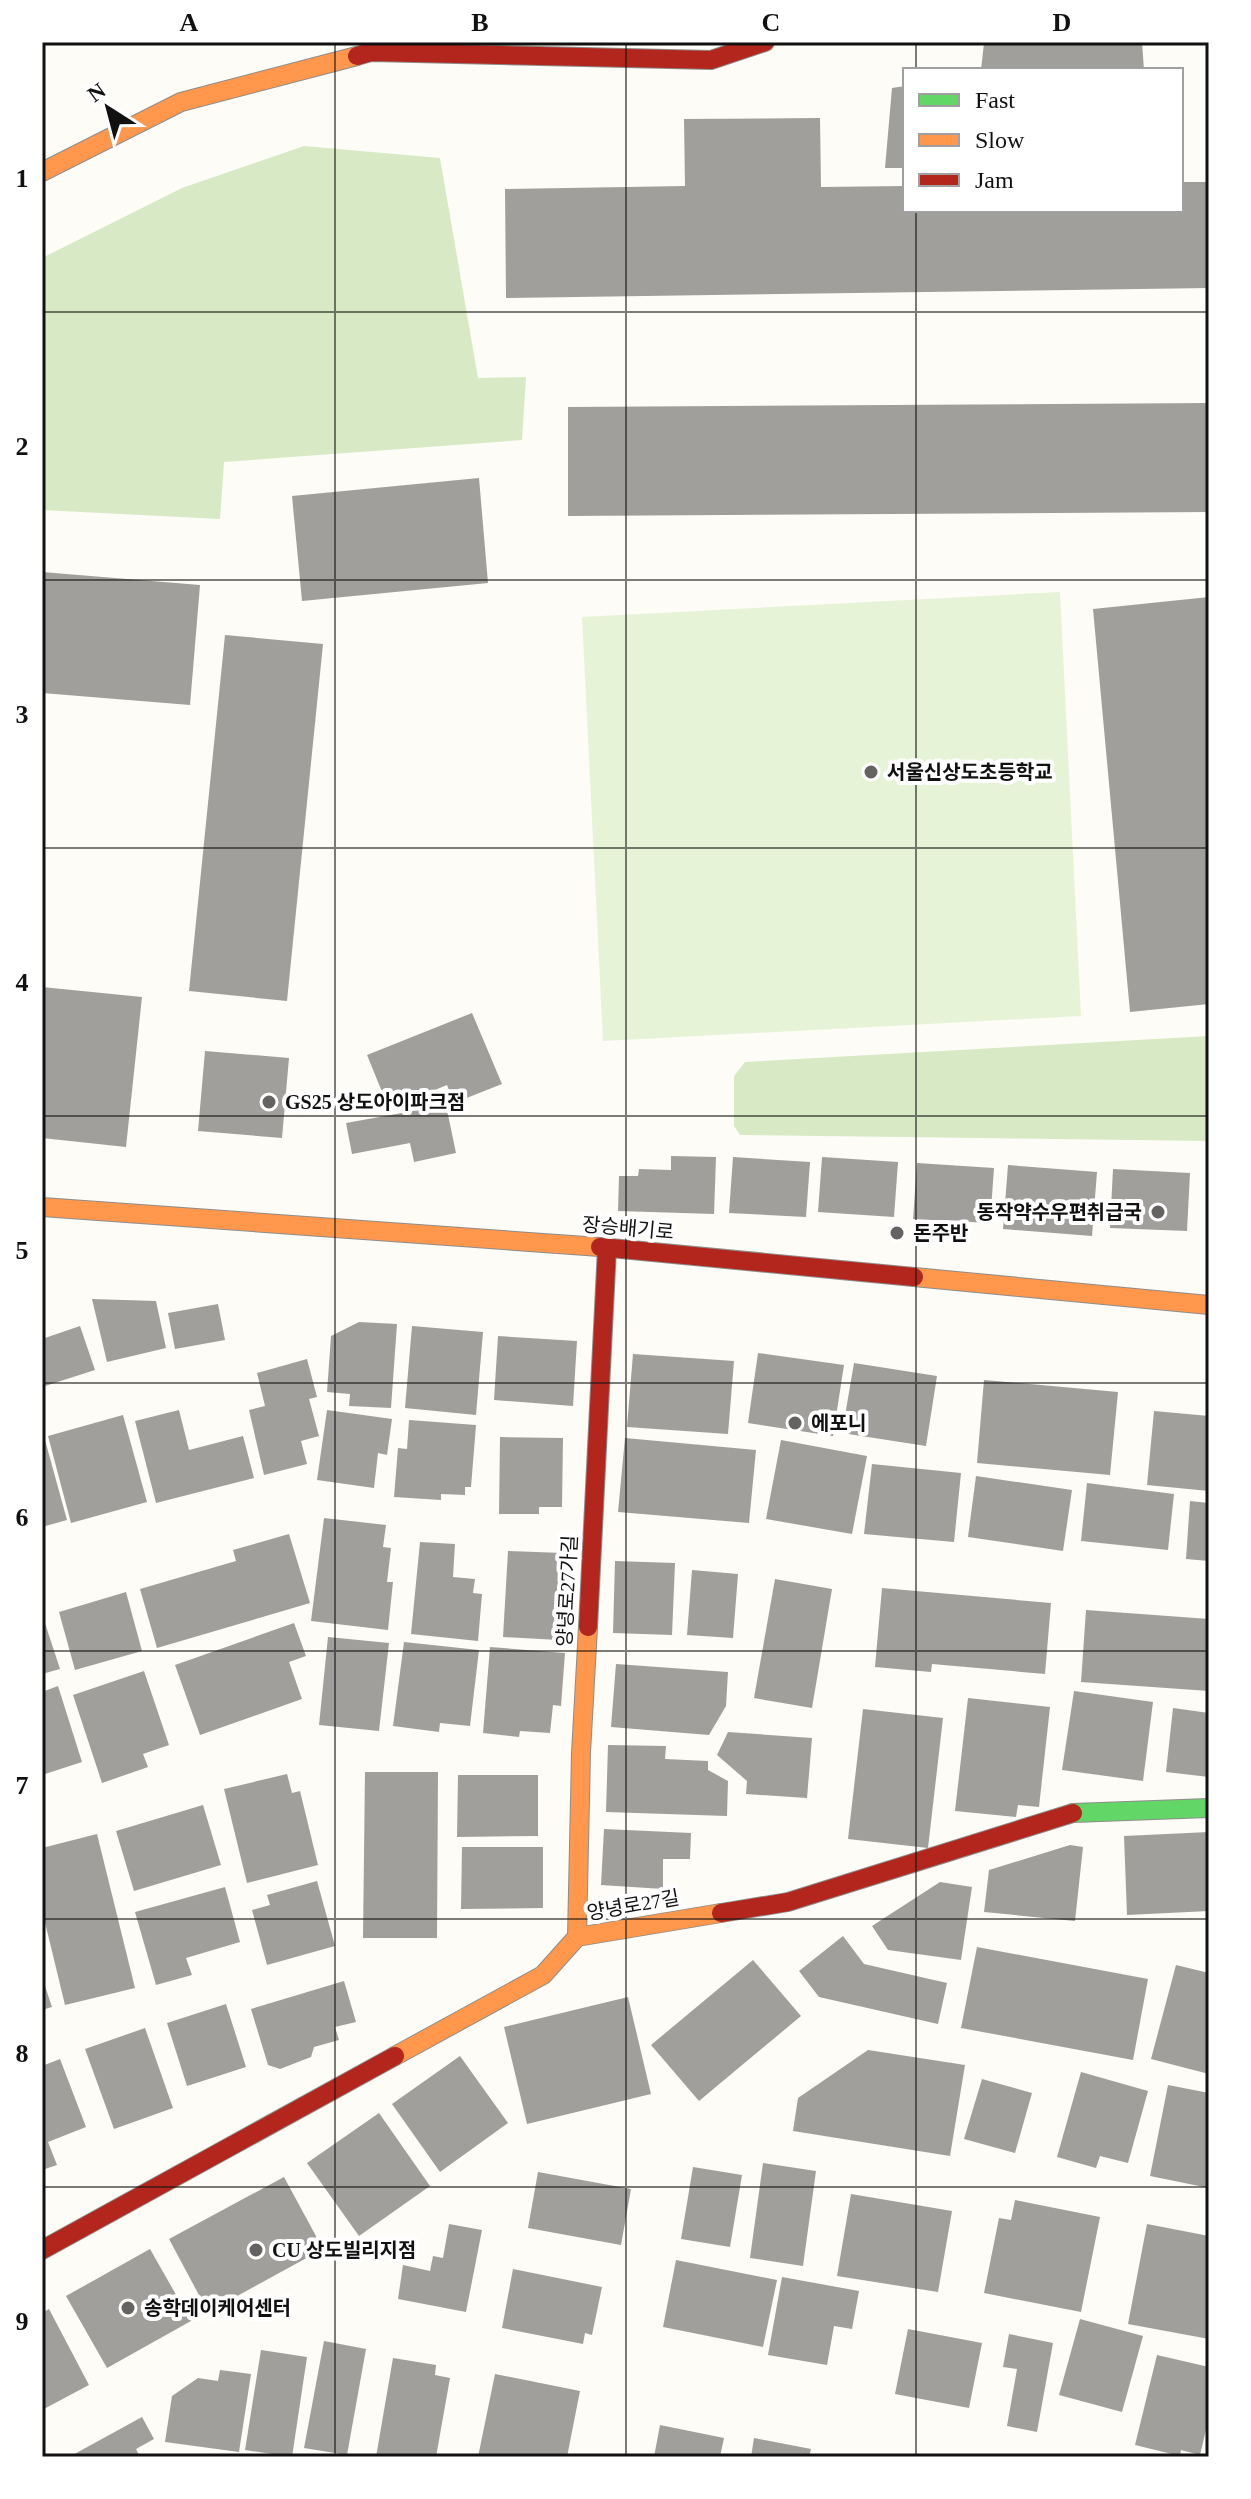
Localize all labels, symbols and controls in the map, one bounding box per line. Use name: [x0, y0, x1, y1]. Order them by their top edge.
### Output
text: A: [180, 8, 199, 37]
text: B: [471, 8, 489, 37]
text: C: [762, 8, 780, 37]
text: D: [1053, 8, 1071, 37]
north arrow: [68, 68, 148, 148]
legend: [903, 68, 1183, 212]
text: N: [83, 77, 110, 107]
text: Fast: [975, 87, 1015, 113]
text: Slow: [975, 127, 1025, 153]
text: 1: [16, 164, 29, 193]
text: Jam: [975, 167, 1014, 193]
text: 2: [16, 432, 29, 461]
text: 3: [16, 700, 29, 729]
place label: 서울신상도초등학교: [887, 761, 1053, 783]
marker: 서울신상도초등학교: [862, 763, 880, 781]
text: 4: [16, 968, 29, 997]
place label: GS25 상도아이파크점: [285, 1091, 465, 1113]
marker: GS25 상도아이파크점: [260, 1093, 278, 1111]
place label: 동작약수우편취급국: [976, 1201, 1142, 1223]
marker: 동작약수우편취급국: [1149, 1203, 1167, 1221]
street label: 장승배기로: [581, 1213, 675, 1243]
place label: 돈주반: [913, 1222, 969, 1244]
marker: 돈주반: [888, 1224, 906, 1242]
text: 5: [16, 1236, 29, 1265]
place label: 에포니: [811, 1412, 866, 1434]
marker: 에포니: [786, 1414, 804, 1432]
text: 6: [16, 1503, 29, 1532]
street label: 양녕로27가길: [553, 1535, 581, 1647]
text: 7: [16, 1771, 29, 1800]
street label: 양녕로27길: [585, 1886, 681, 1924]
text: 8: [16, 2039, 29, 2068]
place label: CU 상도빌리지점: [272, 2239, 416, 2261]
marker: CU 상도빌리지점: [247, 2241, 265, 2259]
place label: 송학데이케어센터: [144, 2297, 291, 2319]
marker: 송학데이케어센터: [119, 2299, 137, 2317]
text: 9: [16, 2307, 29, 2336]

